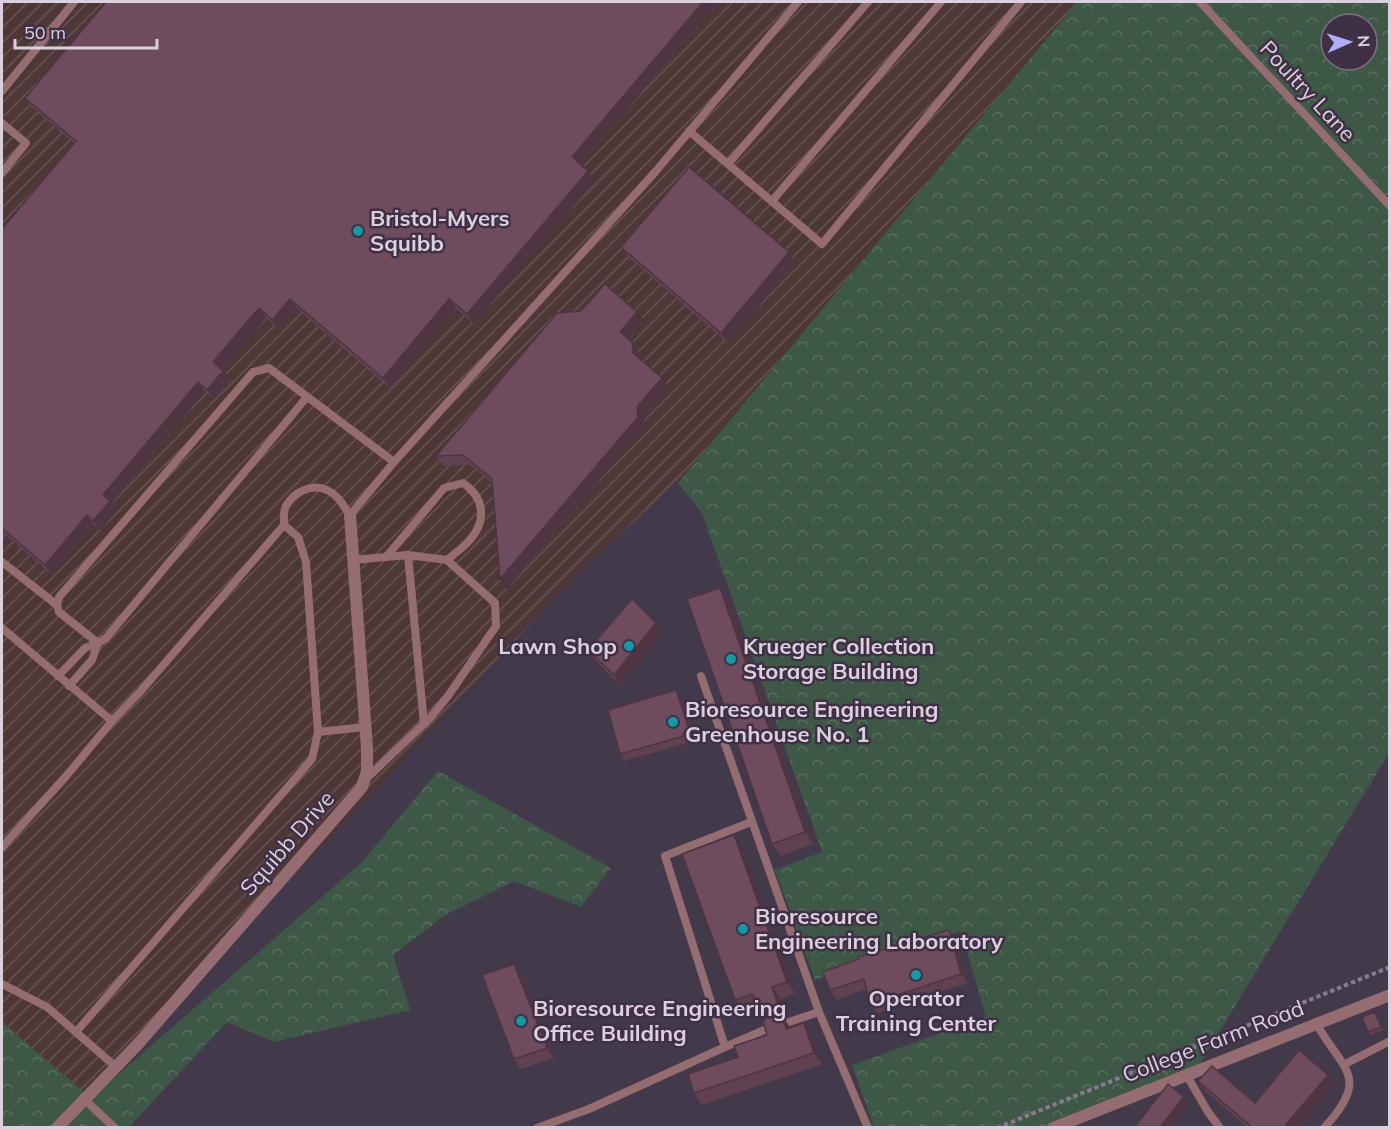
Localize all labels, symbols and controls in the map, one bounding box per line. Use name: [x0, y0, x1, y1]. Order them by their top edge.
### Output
scale bar: [15, 12, 158, 50]
north arrow: [1319, 12, 1379, 72]
text: 50 m: [24, 21, 66, 44]
street label: Poultry Lane: [1254, 35, 1362, 147]
text: N: [1354, 35, 1374, 48]
place label: Bristol-Myers Squibb: [370, 204, 510, 257]
marker: Bristol-Myers Squibb: [351, 224, 365, 238]
place label: Lawn Shop: [498, 632, 617, 660]
place label: Krueger Collection Storage Building: [743, 632, 934, 685]
marker: Lawn Shop: [622, 639, 636, 653]
marker: Krueger Collection Storage Building: [724, 652, 738, 666]
place label: Bioresource Engineering Greenhouse No. 1: [685, 695, 939, 748]
marker: Bioresource Engineering Greenhouse No. 1: [666, 715, 680, 729]
street label: Squibb Drive: [234, 785, 340, 901]
place label: Bioresource Engineering Laboratory: [755, 902, 1003, 955]
marker: Bioresource Engineering Laboratory: [736, 922, 750, 936]
marker: Operator Training Center: [909, 968, 923, 982]
place label: Operator Training Center: [836, 984, 997, 1037]
street label: College Farm Road: [1118, 993, 1308, 1089]
place label: Bioresource Engineering Office Building: [533, 994, 787, 1047]
marker: Bioresource Engineering Office Building: [514, 1014, 528, 1028]

